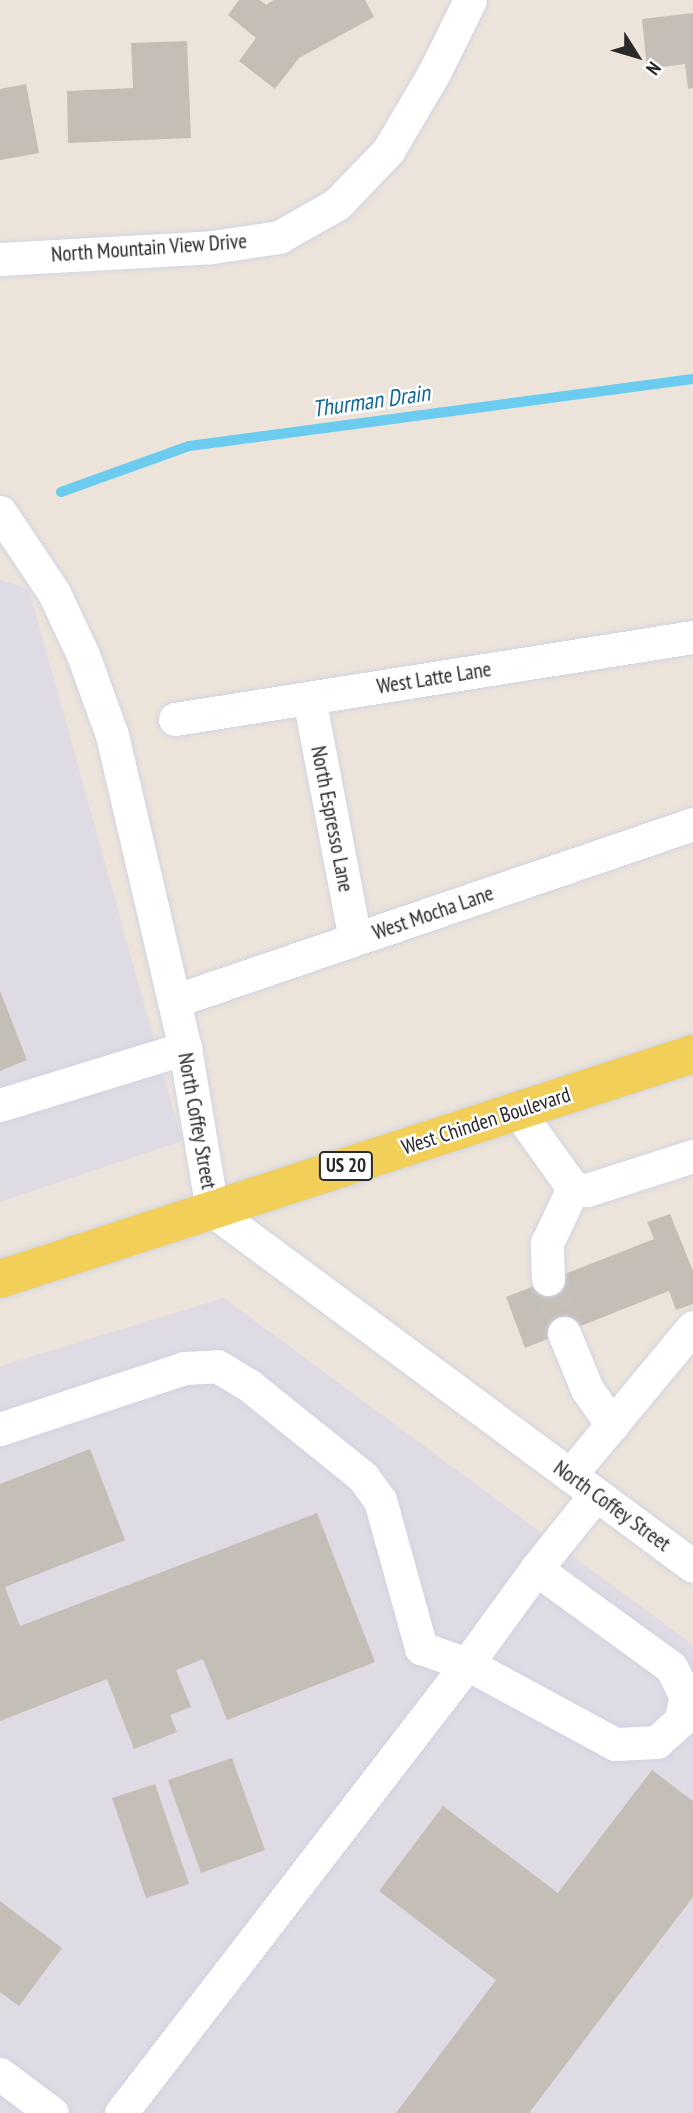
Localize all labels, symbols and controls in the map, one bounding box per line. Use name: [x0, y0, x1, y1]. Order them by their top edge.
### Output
north arrow: [602, 21, 672, 91]
text: N: [641, 57, 666, 80]
street label: North Mountain View Drive: [50, 229, 248, 267]
water label: Thurman Drain: [310, 379, 432, 423]
street label: West Latte Lane: [375, 657, 493, 699]
street label: North Espresso Lane: [305, 744, 359, 894]
street label: West Mocha Lane: [369, 881, 497, 945]
street label: North Coffey Street: [173, 1050, 221, 1192]
street label: West Chinden Boulevard: [398, 1082, 574, 1160]
road number: US 20: [318, 1150, 374, 1182]
street label: North Coffey Street: [548, 1455, 676, 1557]

